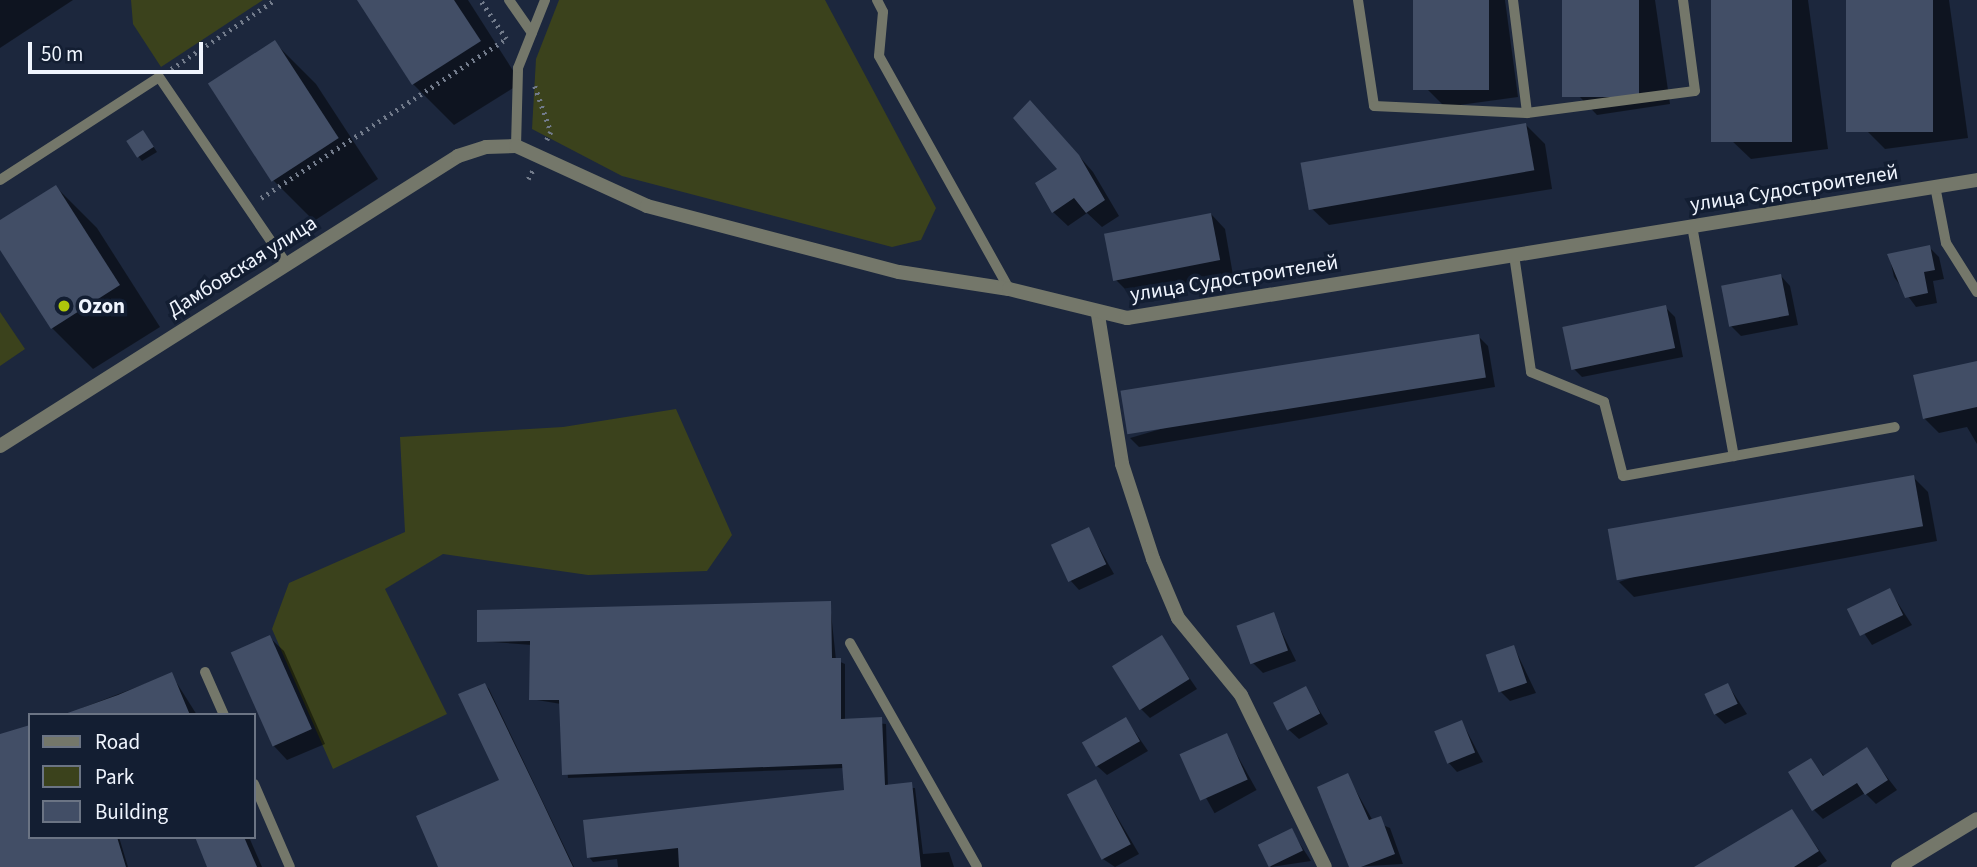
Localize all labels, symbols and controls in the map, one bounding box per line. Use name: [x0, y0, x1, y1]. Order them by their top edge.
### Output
scale bar: [32, 28, 206, 72]
text: 50 m: [41, 39, 83, 69]
street label: улица Судостроителей: [1688, 159, 1900, 217]
street label: Дамбовская улица: [163, 210, 321, 322]
street label: улица Судостроителей: [1128, 249, 1340, 307]
place label: Ozon: [78, 293, 125, 319]
marker: Ozon: [56, 298, 72, 314]
legend: [28, 713, 256, 839]
text: Road: [95, 727, 140, 757]
text: Park: [95, 762, 134, 792]
text: Building: [95, 797, 168, 827]

